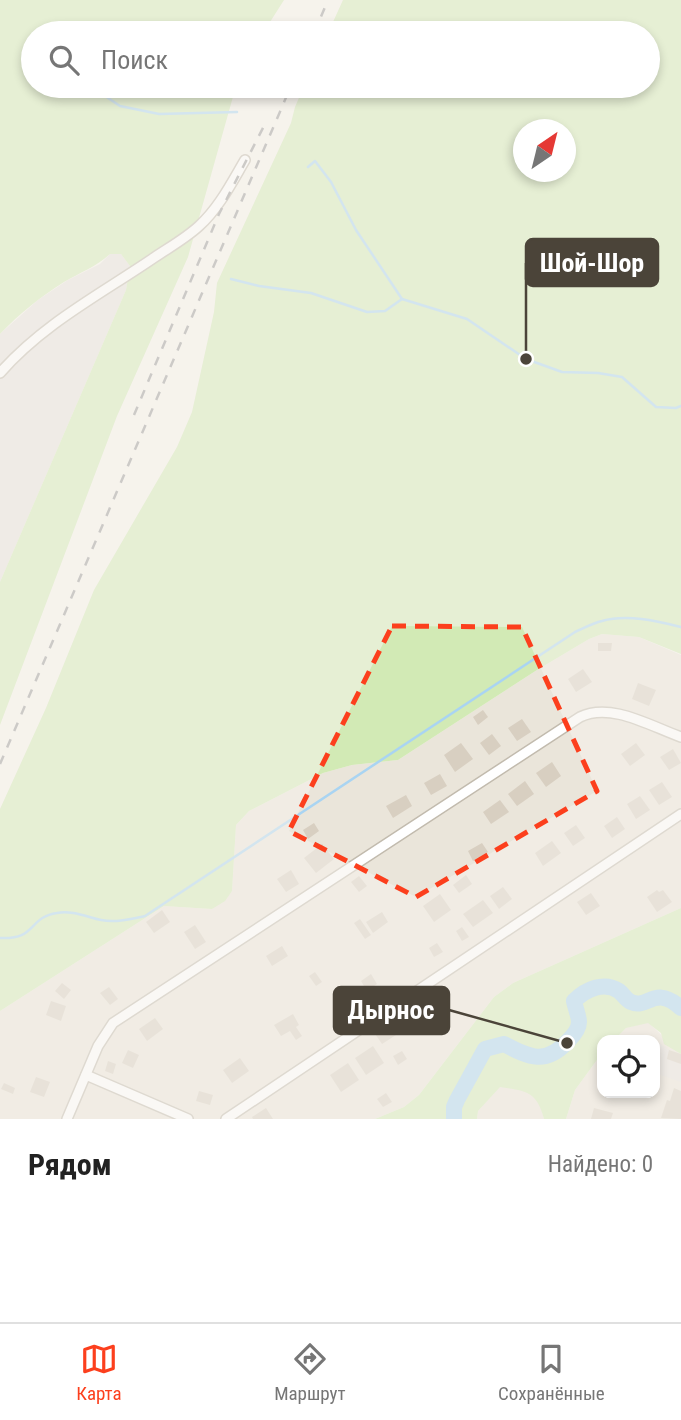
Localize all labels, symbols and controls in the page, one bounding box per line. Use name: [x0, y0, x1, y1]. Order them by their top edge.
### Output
search box: [21, 21, 660, 98]
icon: search: [45, 41, 83, 79]
text: Поиск: [101, 45, 168, 75]
north arrow: [513, 119, 576, 182]
callout: Шой-Шор: [526, 239, 658, 286]
text: Шой-Шор: [540, 248, 644, 278]
callout: Дырнос: [334, 987, 449, 1034]
text: Дырнос: [348, 995, 434, 1025]
map controls: [597, 1035, 660, 1098]
button: locate: [597, 1035, 660, 1098]
text: Рядом: [28, 1147, 112, 1182]
text: Найдено: 0: [548, 1151, 653, 1178]
tab: Карта: [76, 1340, 122, 1405]
tab: Маршрут: [274, 1340, 346, 1405]
tab: Сохранённые: [498, 1340, 605, 1405]

